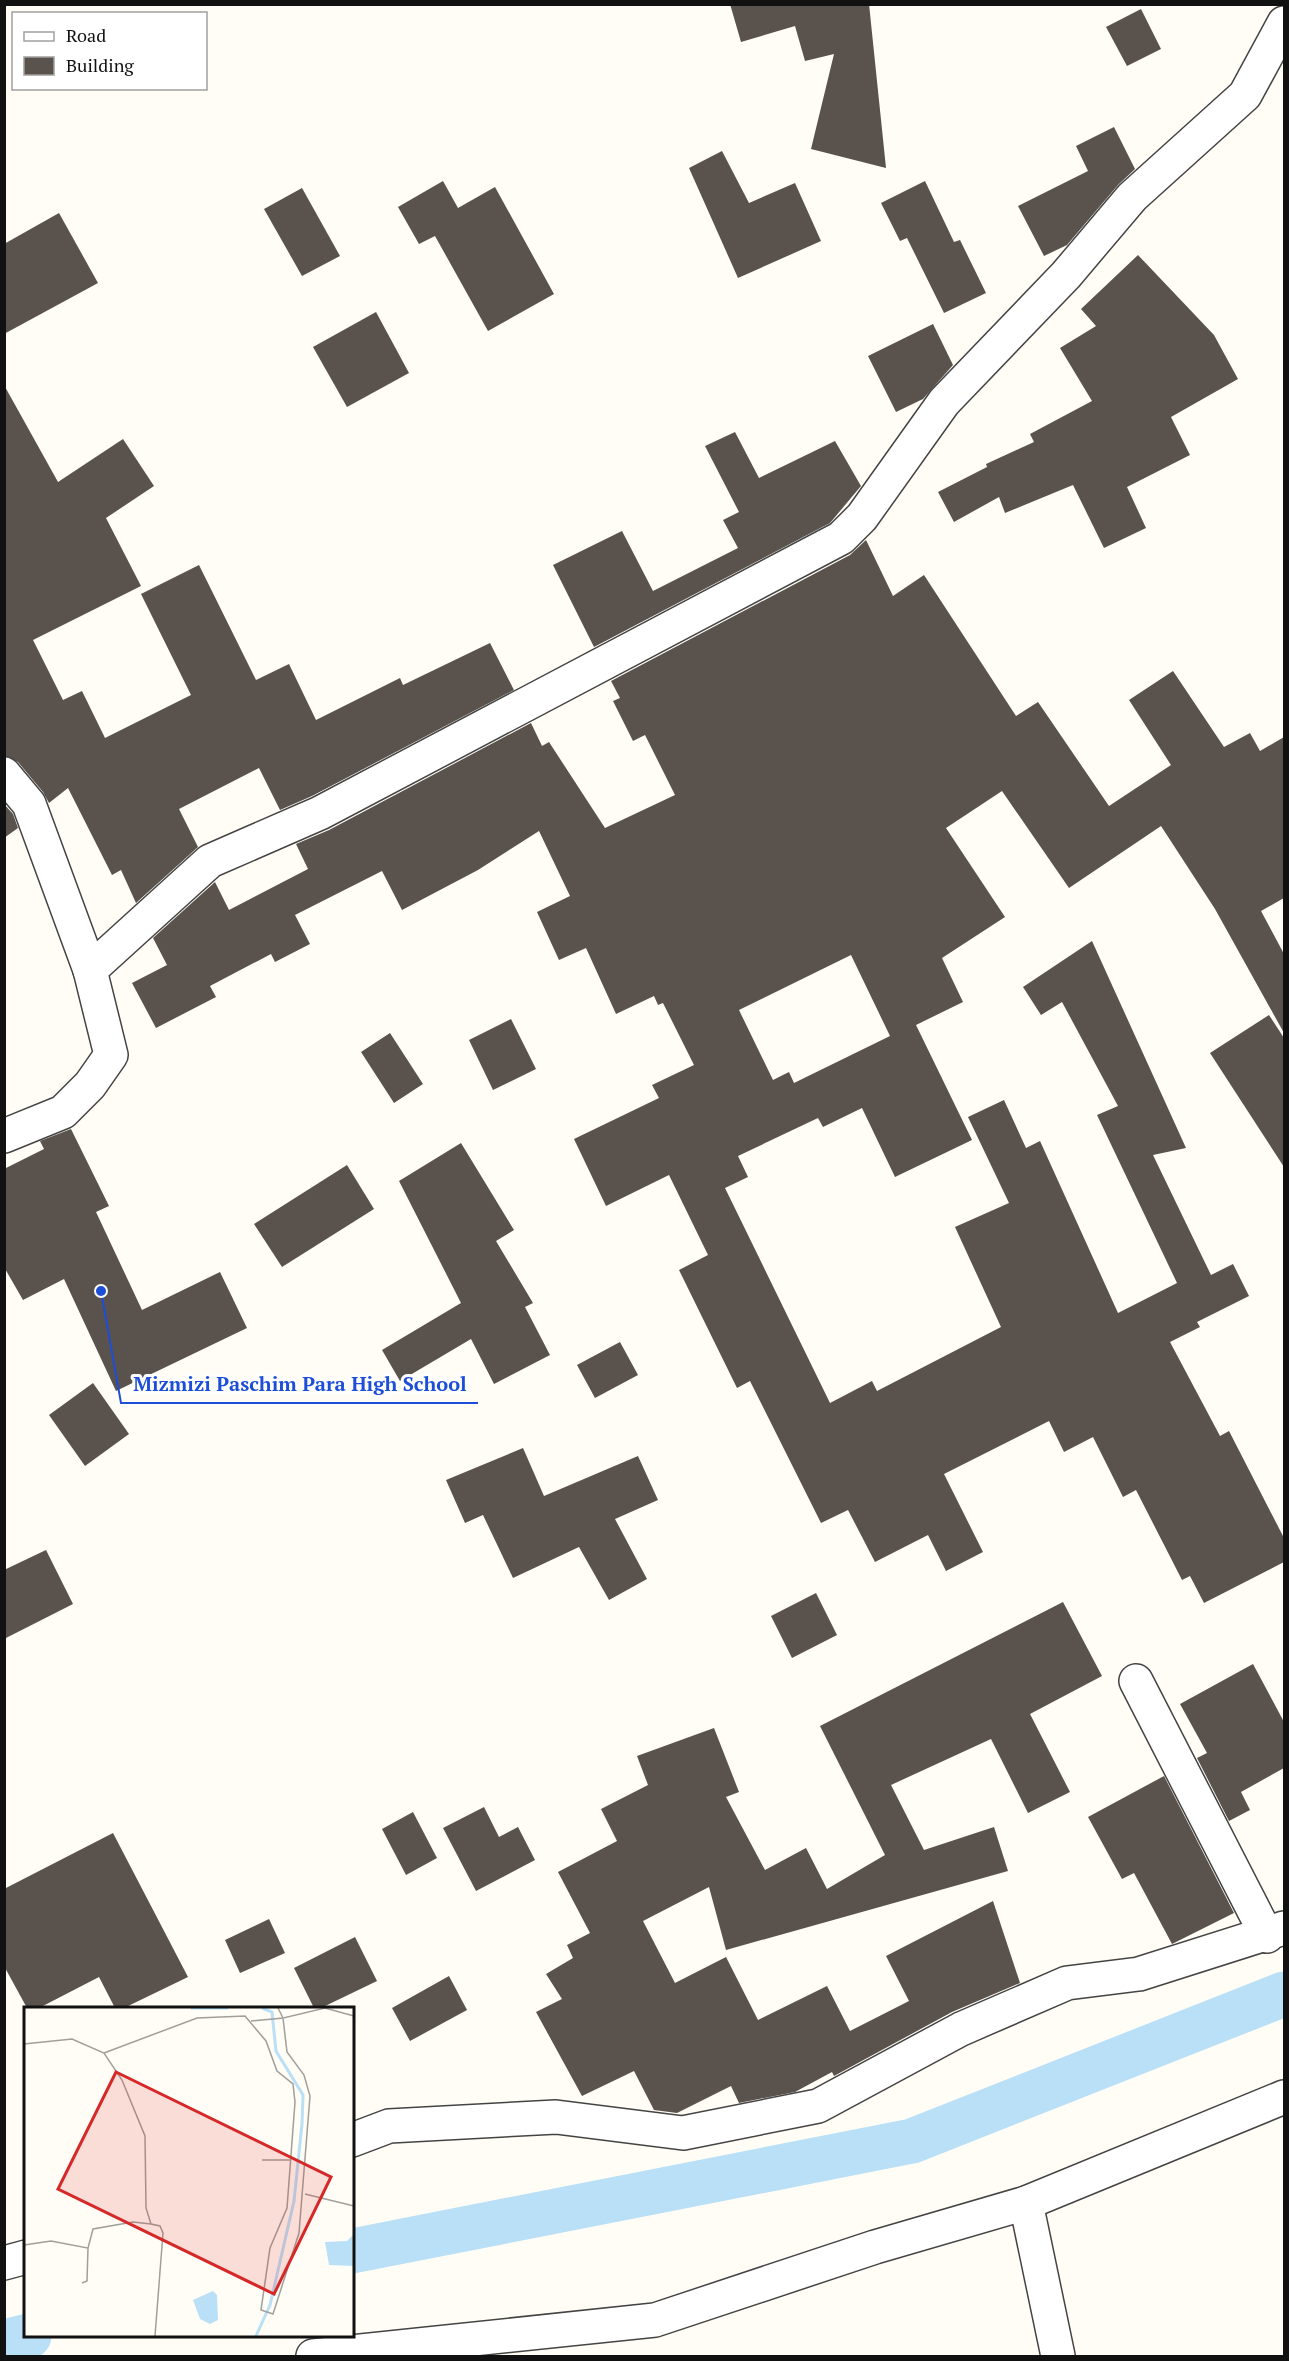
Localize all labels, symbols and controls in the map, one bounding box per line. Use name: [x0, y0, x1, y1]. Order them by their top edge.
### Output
legend: [12, 12, 207, 90]
text: Road: [66, 23, 106, 47]
text: Building: [66, 53, 134, 77]
callout: Mizmizi Paschim Para High School: [121, 1365, 478, 1403]
text: Mizmizi Paschim Para High School: [133, 1370, 467, 1397]
inset map: [24, 2007, 354, 2337]

